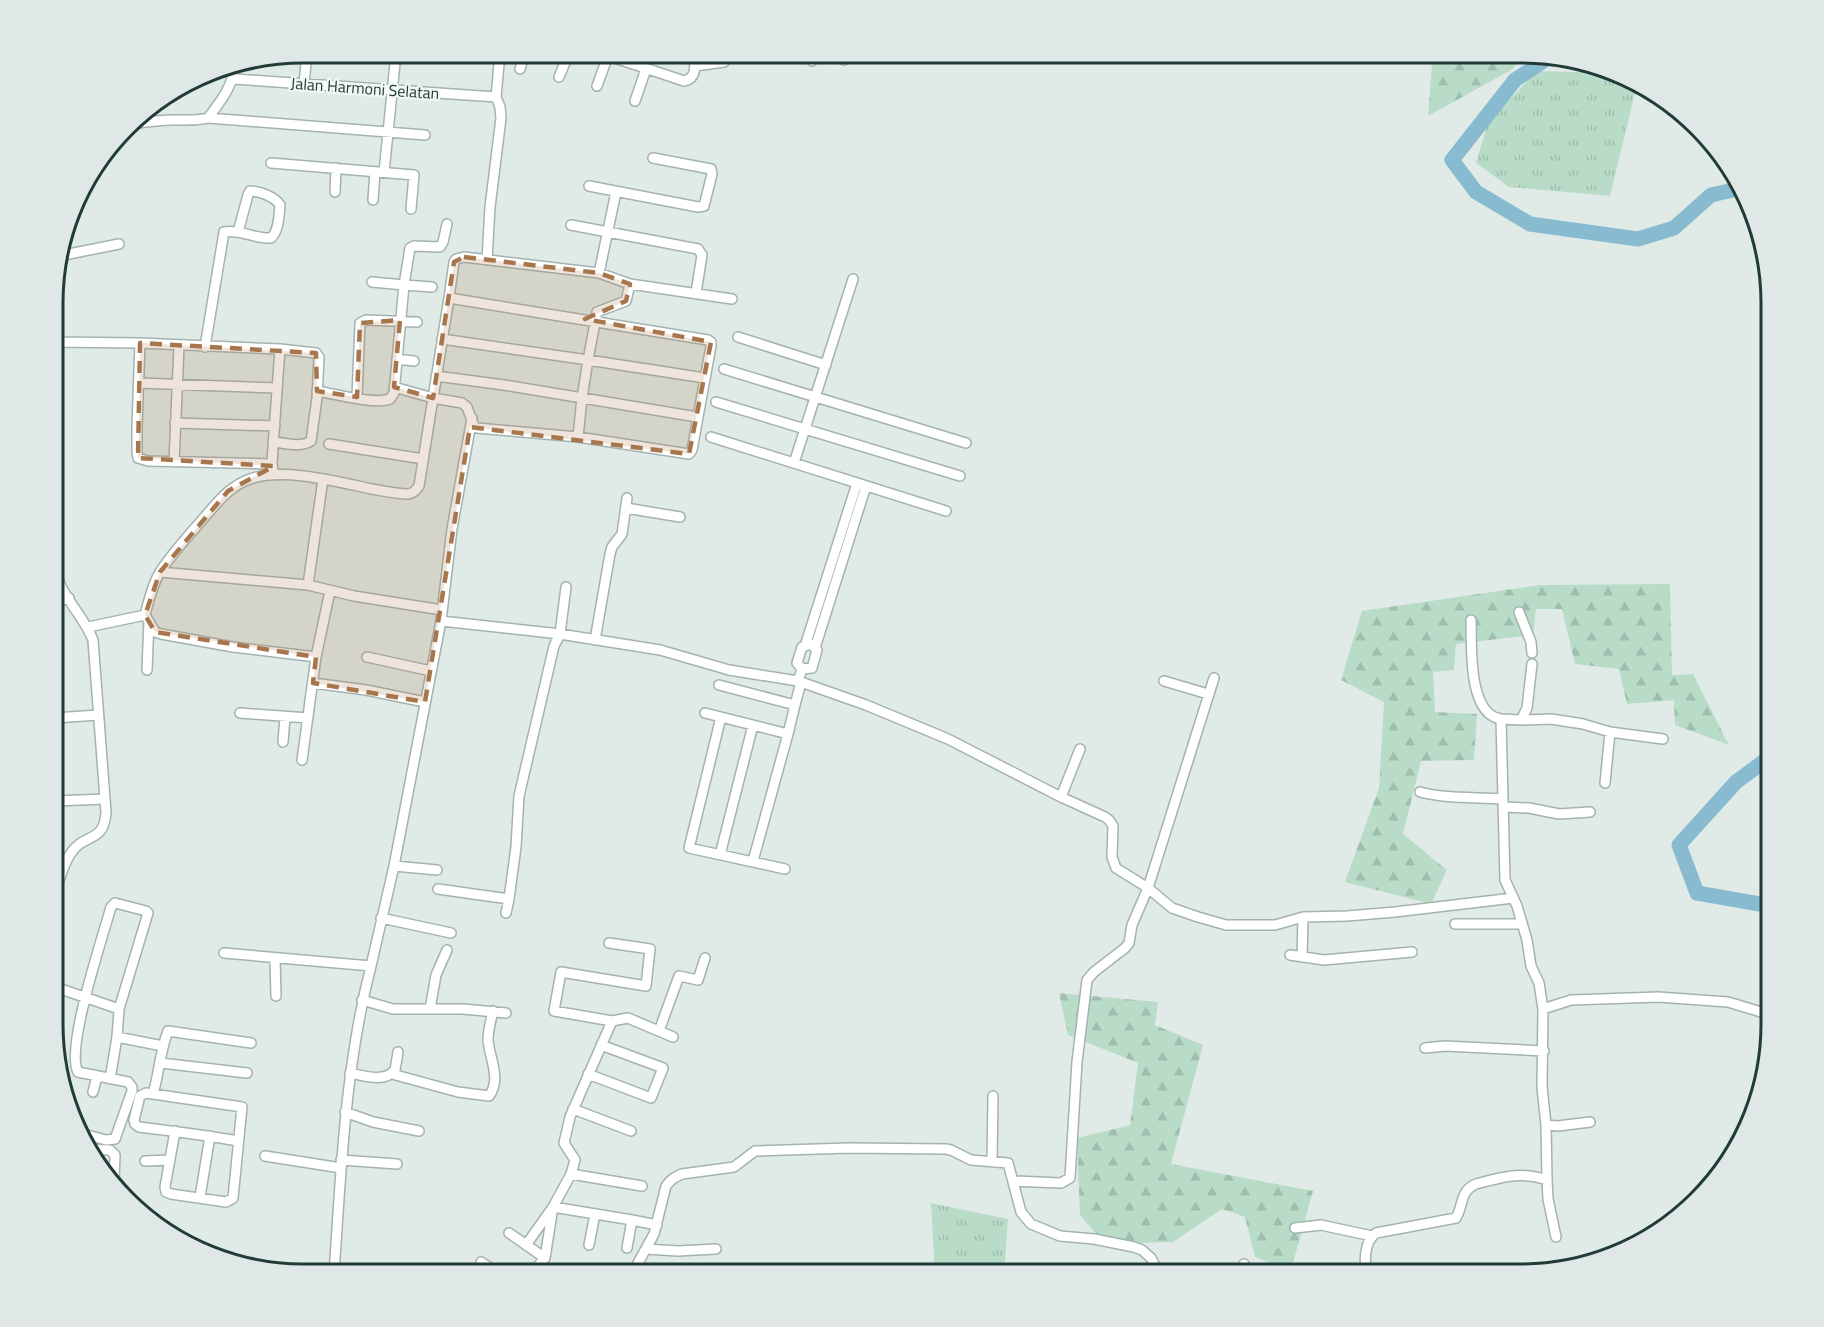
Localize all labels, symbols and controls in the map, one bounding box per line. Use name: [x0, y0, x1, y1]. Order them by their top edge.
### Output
street label: Jalan Harmoni Selatan: [290, 71, 440, 105]

